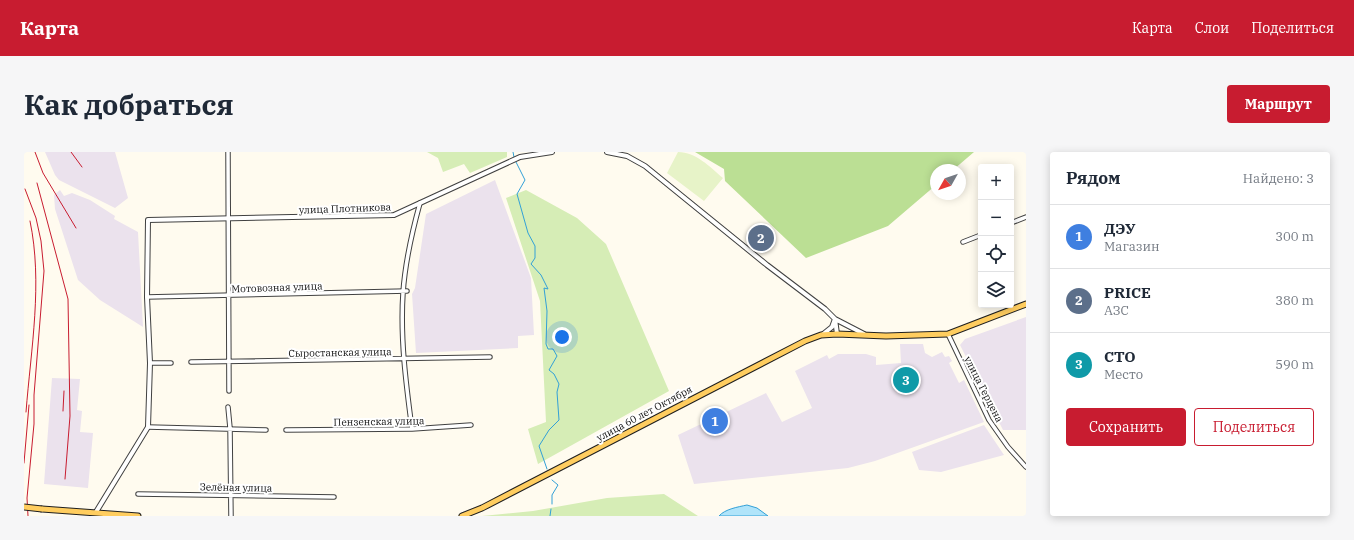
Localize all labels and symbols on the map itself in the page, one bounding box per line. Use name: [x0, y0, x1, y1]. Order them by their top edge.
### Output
north arrow: [930, 164, 966, 200]
street label: улица Плотникова: [299, 200, 392, 217]
pin: 2: [748, 223, 774, 253]
street label: Мотовозная улица: [231, 279, 323, 296]
your location: [552, 327, 572, 347]
street label: Сыростанская улица: [288, 345, 392, 360]
street label: улица Герцена: [961, 354, 1006, 425]
pin: 3: [893, 365, 919, 395]
street label: улица 60 лет Октября: [594, 383, 695, 444]
pin: 1: [702, 406, 728, 436]
street label: Пензенская улица: [333, 414, 425, 429]
street label: Зелёная улица: [200, 480, 273, 495]

